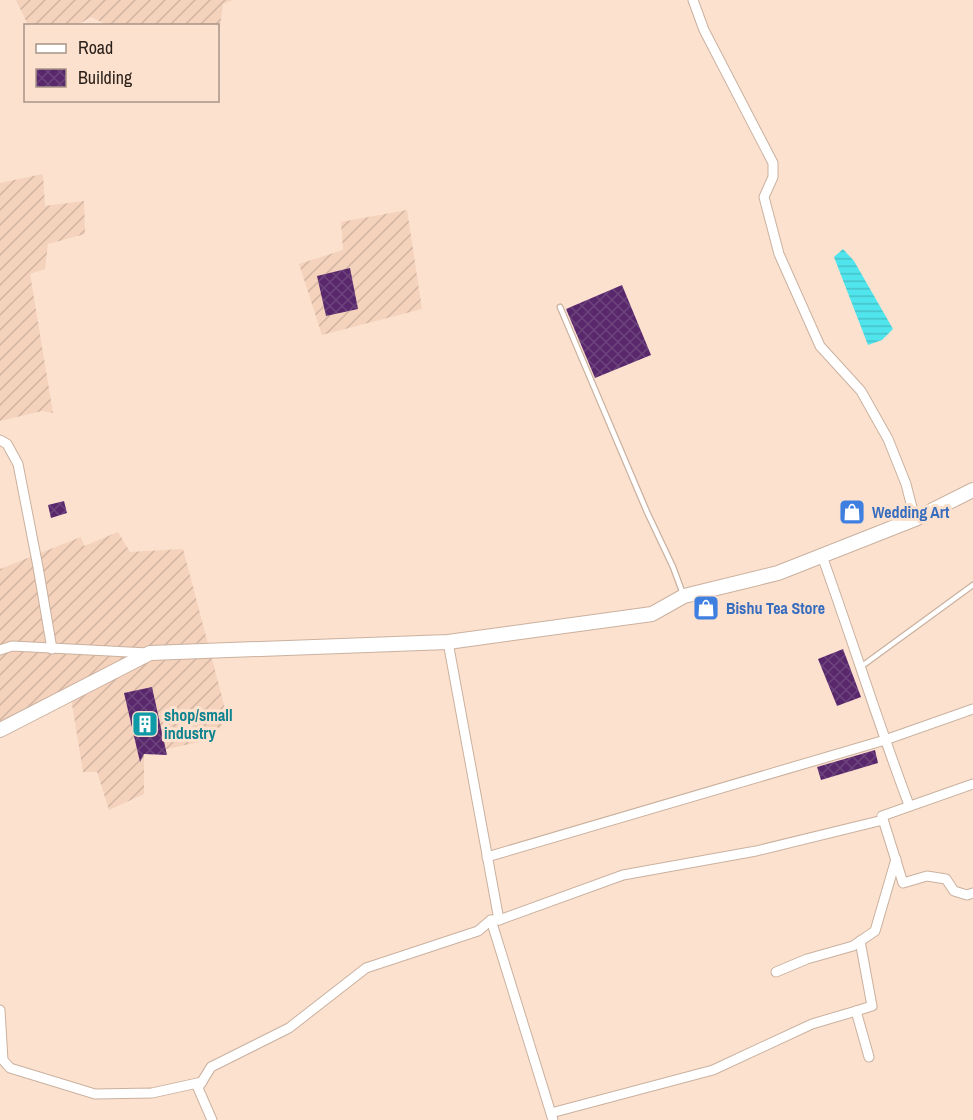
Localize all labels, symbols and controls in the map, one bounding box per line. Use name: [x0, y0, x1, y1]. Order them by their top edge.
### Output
legend: [24, 24, 219, 102]
text: Road: [78, 35, 113, 60]
text: Building: [78, 65, 133, 90]
shop icon: Wedding Art: [837, 497, 867, 527]
place label: Wedding Art: [872, 501, 950, 523]
shop icon: Bishu Tea Store: [691, 593, 721, 623]
place label: Bishu Tea Store: [726, 597, 825, 619]
place label: shop/small industry: [164, 704, 233, 744]
building icon: shop/small industry: [130, 709, 160, 739]

